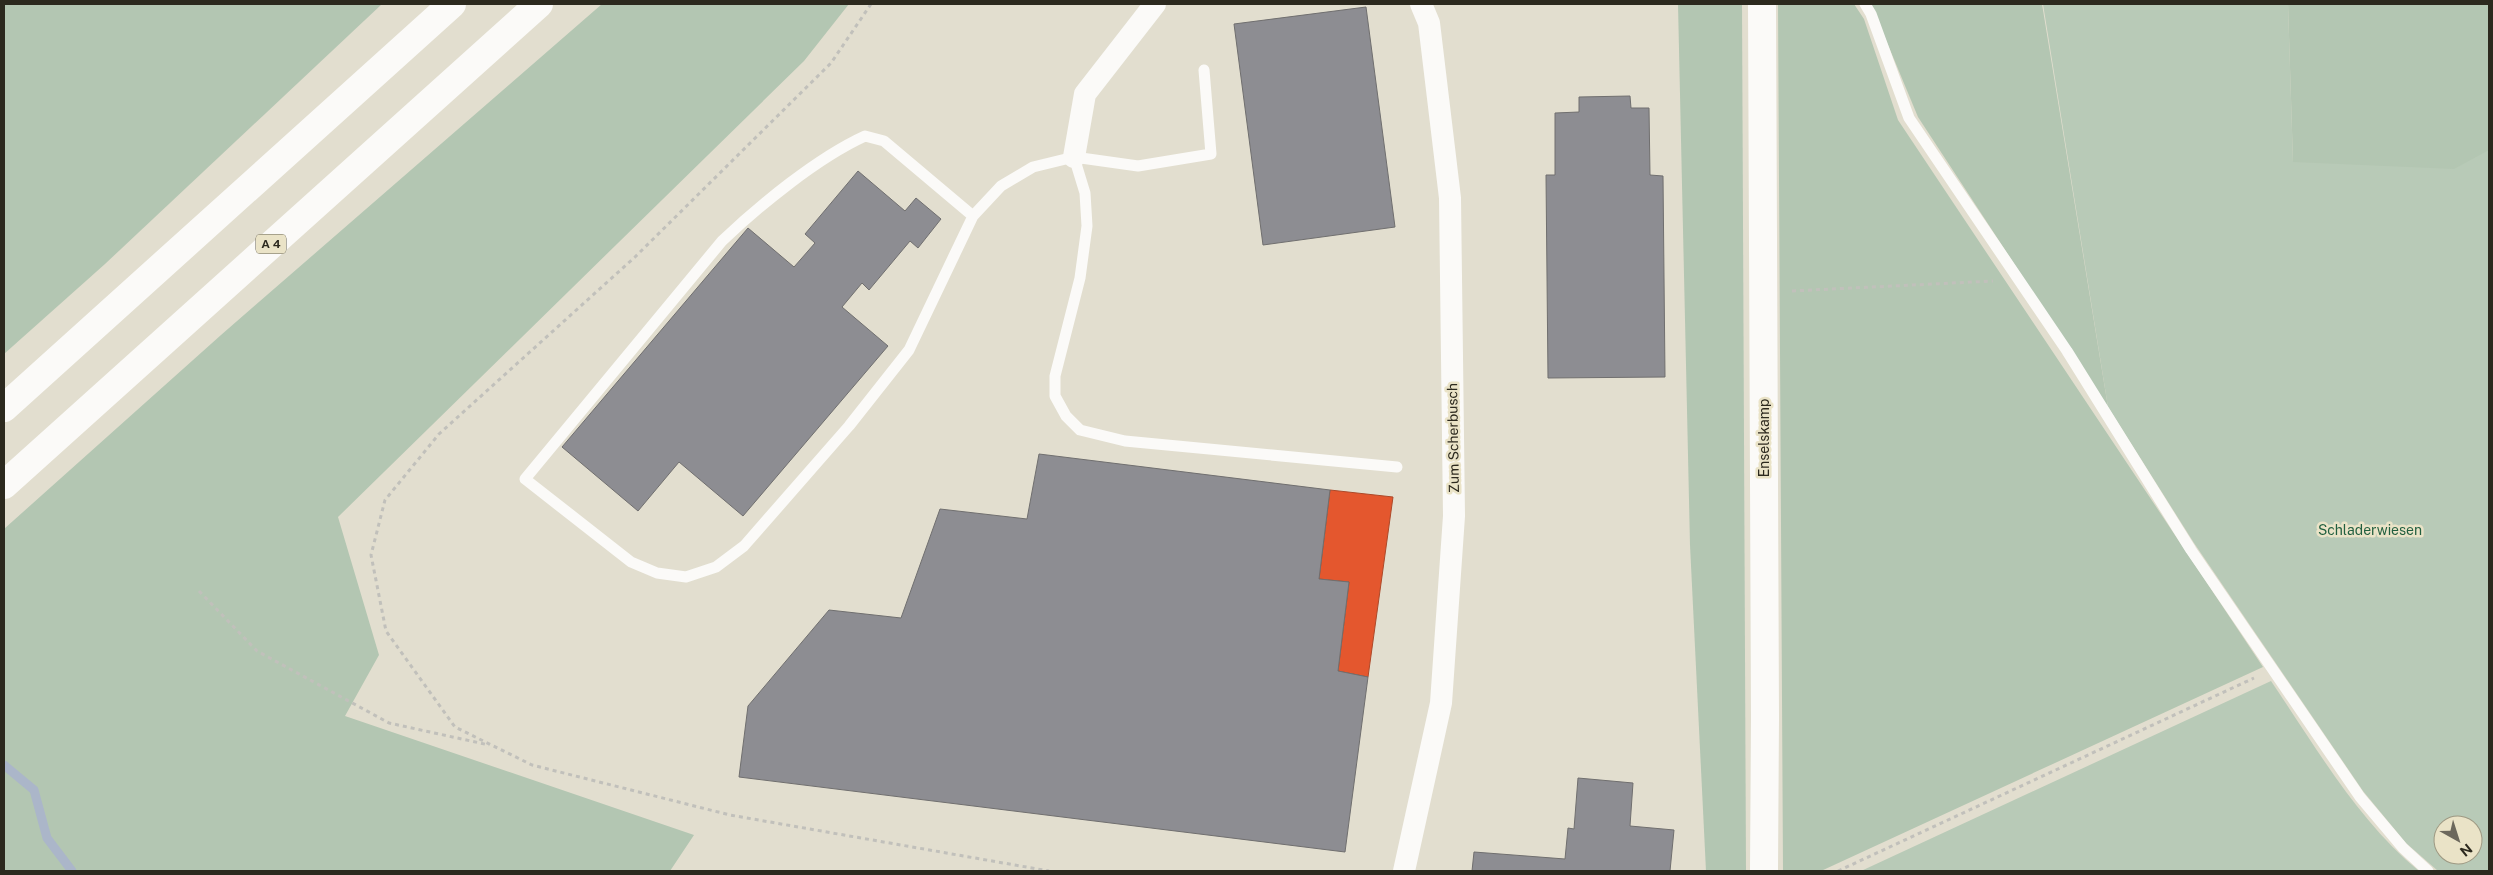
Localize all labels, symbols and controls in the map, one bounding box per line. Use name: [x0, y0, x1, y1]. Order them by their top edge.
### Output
road number: A 4: [256, 234, 286, 253]
street label: Zum Scherbusch: [1444, 383, 1462, 493]
street label: Enselskamp: [1756, 399, 1772, 477]
park label: Schladerwiesen: [2318, 522, 2422, 538]
north arrow: [2433, 815, 2483, 865]
text: N: [2457, 840, 2475, 860]

